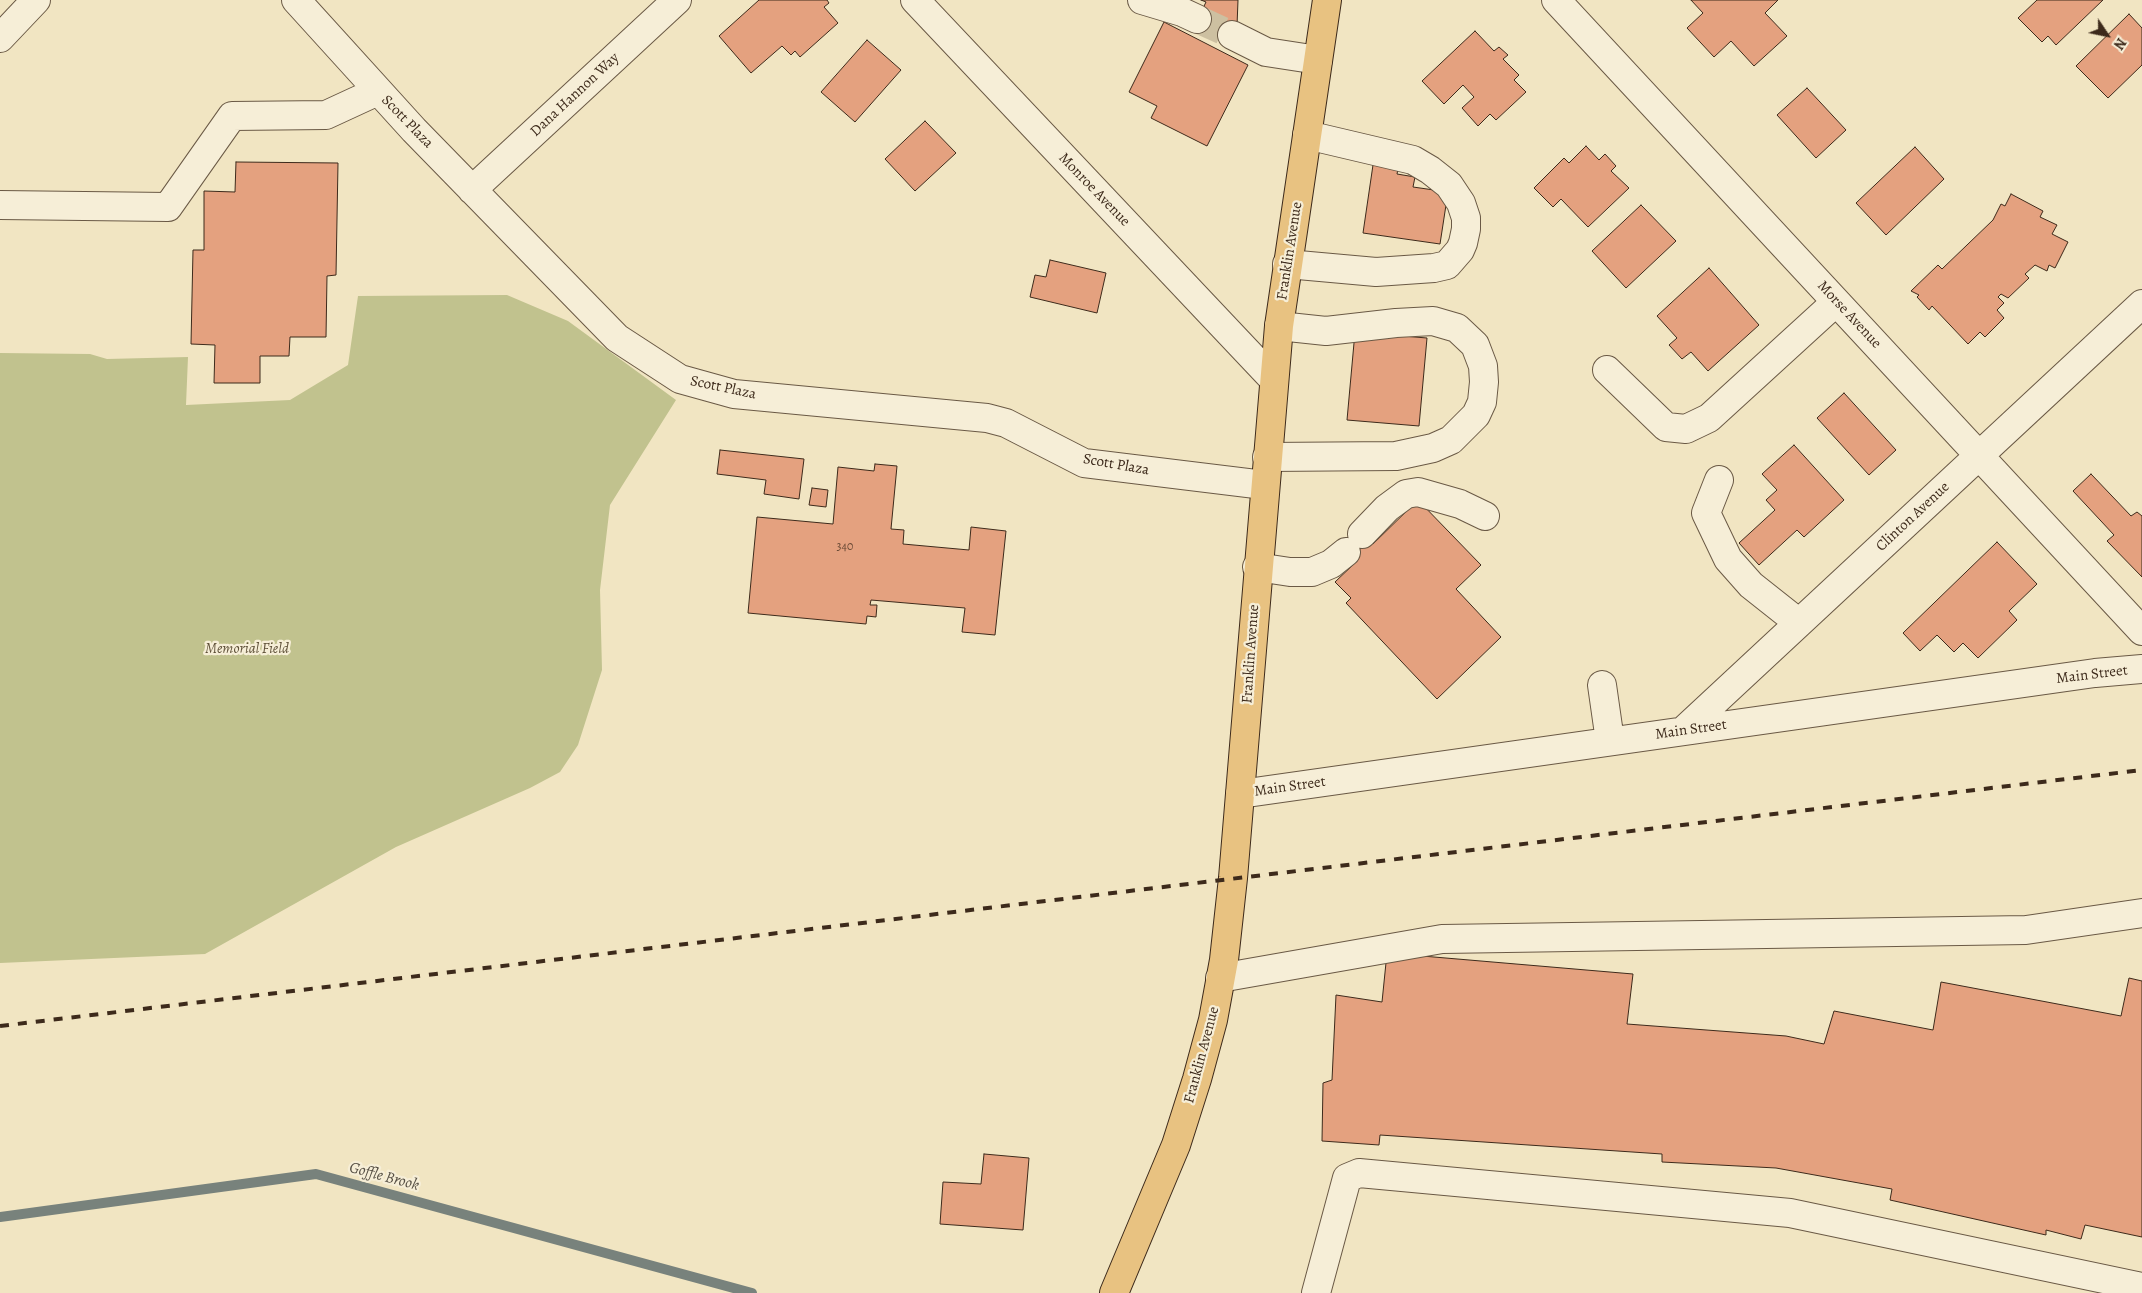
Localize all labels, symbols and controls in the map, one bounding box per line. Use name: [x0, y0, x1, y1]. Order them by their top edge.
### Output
north arrow: [2082, 10, 2132, 60]
text: N: [2109, 34, 2131, 53]
street label: Dana Hannon Way: [527, 49, 623, 141]
street label: Scott Plaza: [377, 92, 437, 152]
street label: Monroe Avenue: [1054, 149, 1134, 231]
street label: Franklin Avenue: [1273, 201, 1307, 301]
street label: Morse Avenue: [1813, 277, 1885, 353]
street label: Scott Plaza: [688, 372, 758, 404]
street label: Scott Plaza: [1081, 450, 1151, 480]
street label: Clinton Avenue: [1873, 478, 1953, 556]
house number: 340: [837, 540, 853, 554]
street label: Franklin Avenue: [1239, 604, 1263, 704]
park label: Memorial Field: [205, 640, 289, 658]
street label: Main Street: [2055, 662, 2129, 688]
street label: Main Street: [1654, 716, 1728, 744]
street label: Main Street: [1253, 773, 1327, 801]
street label: Franklin Avenue: [1180, 1005, 1224, 1105]
water label: Goffle Brook: [347, 1158, 421, 1196]

